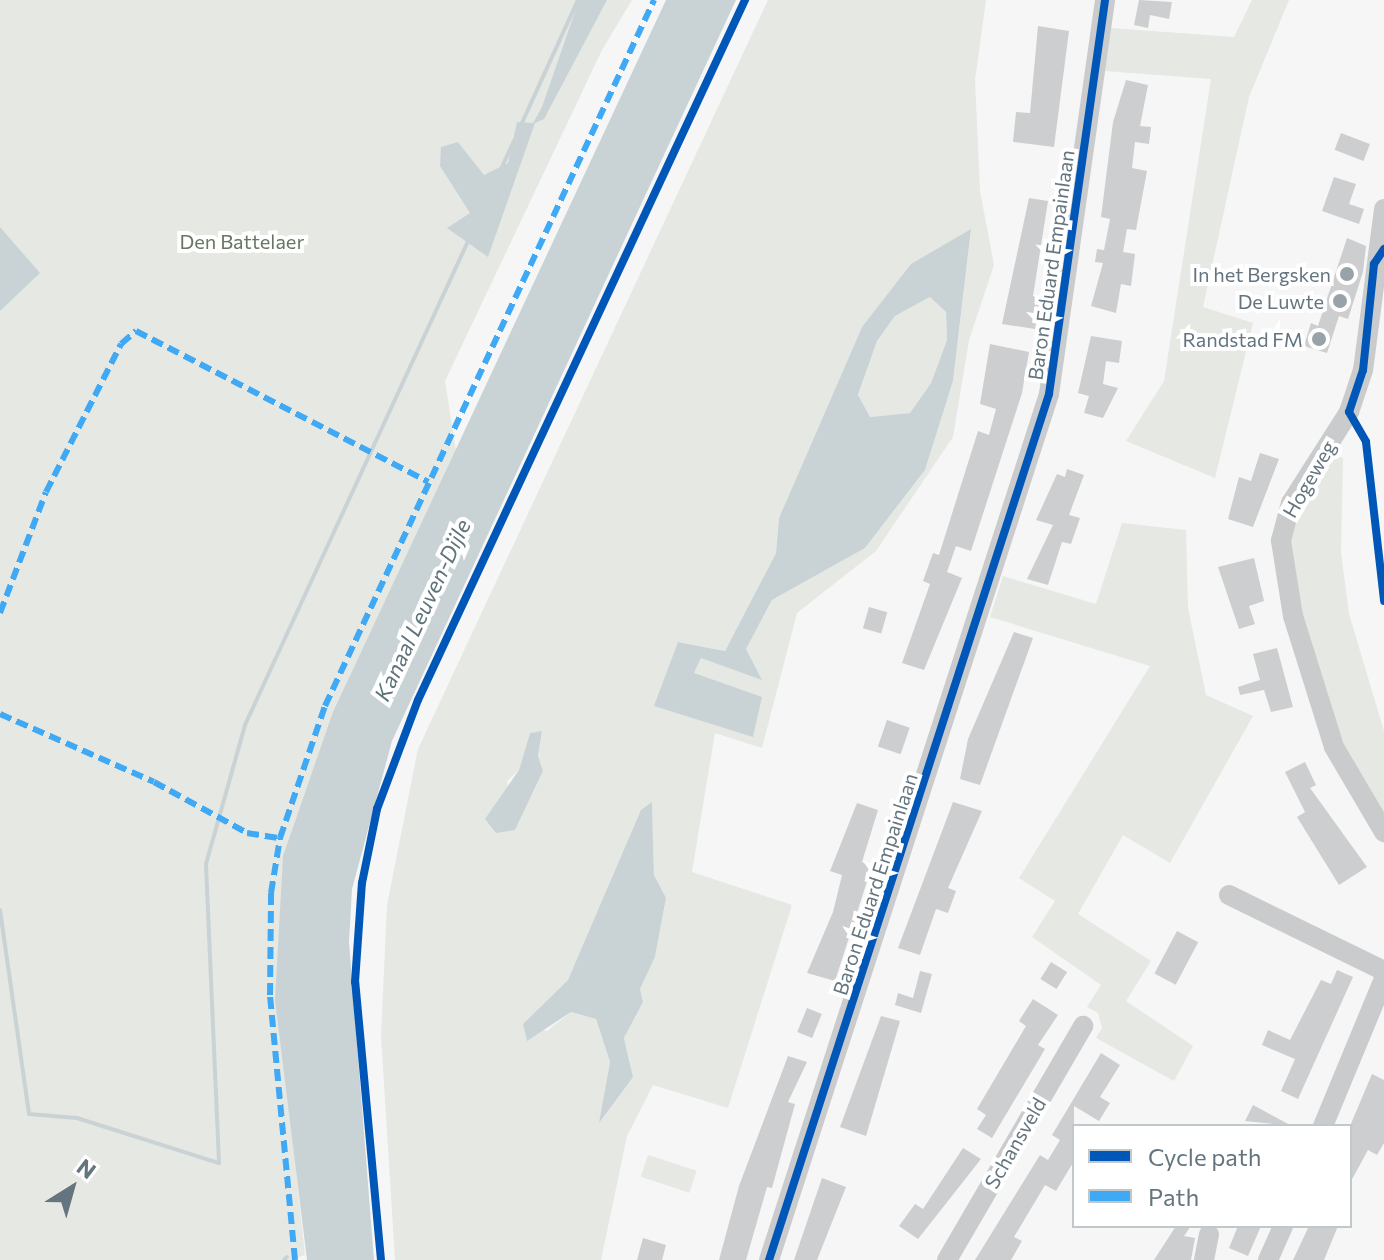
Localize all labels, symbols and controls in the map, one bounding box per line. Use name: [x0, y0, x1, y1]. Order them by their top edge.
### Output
street label: Baron Eduard Empainlaan: [1023, 148, 1079, 382]
park label: Den Battelaer: [180, 229, 304, 253]
place label: In het Bergsken: [1192, 262, 1331, 286]
marker: In het Bergsken: [1338, 265, 1356, 283]
place label: De Luwte: [1238, 289, 1324, 313]
marker: De Luwte: [1331, 292, 1349, 310]
place label: Randstad FM: [1182, 327, 1303, 351]
marker: Randstad FM: [1310, 330, 1328, 348]
street label: Hogeweg: [1277, 436, 1341, 522]
water label: Kanaal Leuven-Dijle: [368, 515, 476, 705]
street label: Baron Eduard Empainlaan: [828, 770, 922, 998]
street label: Schansveld: [979, 1093, 1051, 1193]
legend: [1072, 1124, 1352, 1228]
text: Cycle path: [1148, 1142, 1262, 1171]
north arrow: [32, 1148, 112, 1228]
text: N: [72, 1153, 101, 1184]
text: Path: [1148, 1182, 1199, 1211]

